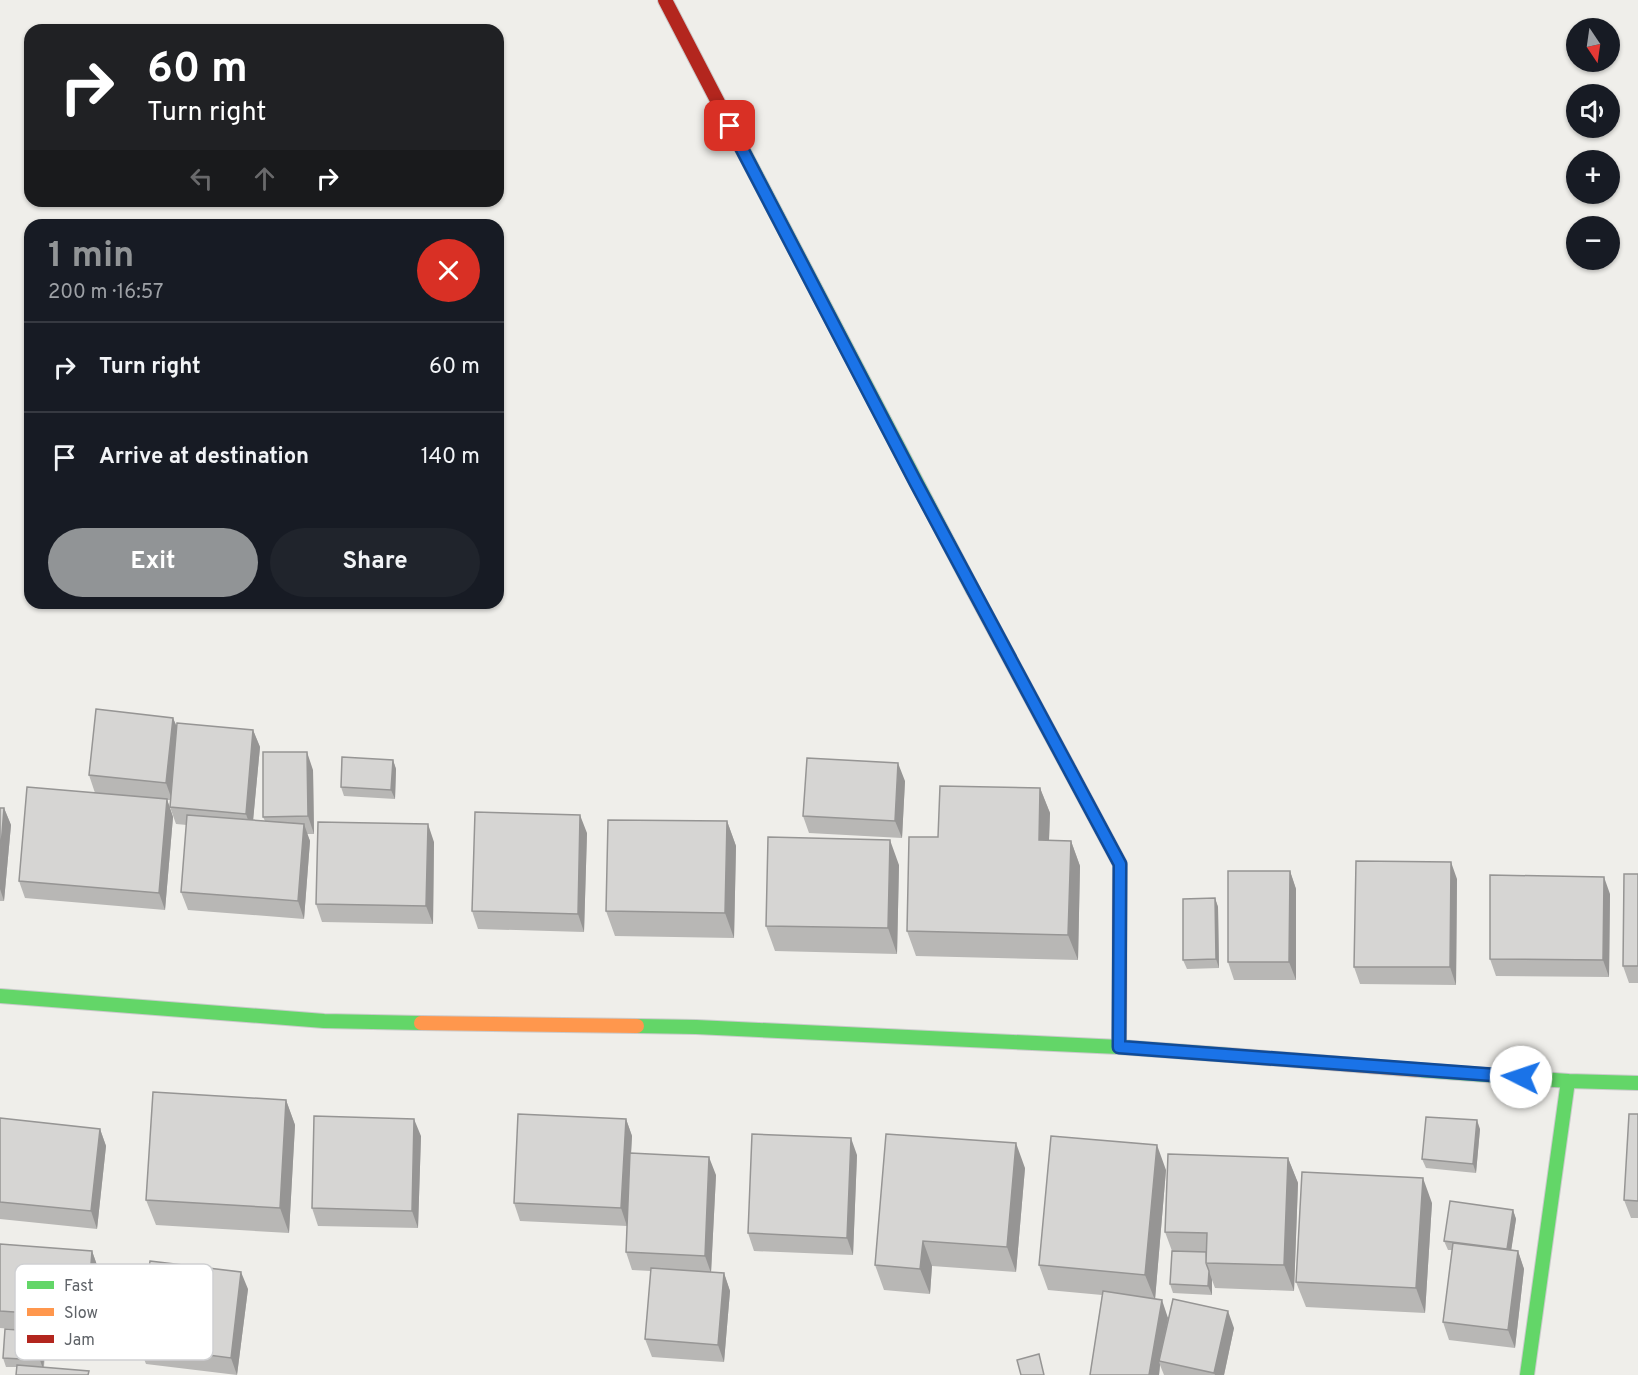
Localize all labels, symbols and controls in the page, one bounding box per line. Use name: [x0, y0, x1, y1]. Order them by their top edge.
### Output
north arrow: [1566, 18, 1620, 72]
map controls: [1566, 18, 1620, 270]
text: 60 m: [147, 44, 248, 97]
icon: right: [48, 48, 126, 126]
button: sound: [1566, 84, 1620, 138]
text: Turn right: [147, 96, 266, 130]
pin: [704, 100, 755, 151]
icon: arrive: [713, 109, 746, 142]
button: +: [1566, 150, 1620, 204]
icon: left: [185, 162, 218, 195]
icon: ahead: [248, 162, 281, 195]
icon: right: [311, 162, 344, 195]
button: −: [1566, 216, 1620, 270]
text: 1 min: [48, 234, 134, 280]
button: close: [417, 239, 480, 302]
text: 200 m · 16:57: [48, 280, 163, 306]
icon: right: [48, 351, 81, 384]
text: Turn right: [99, 354, 201, 381]
text: 60 m: [429, 354, 480, 381]
icon: arrive: [48, 441, 81, 474]
text: Arrive at destination: [99, 444, 309, 471]
text: 140 m: [421, 444, 480, 471]
button: Exit: [48, 528, 258, 597]
button: Share: [270, 528, 480, 597]
position arrow: [1489, 1045, 1553, 1109]
legend: [15, 1264, 213, 1360]
text: Fast: [64, 1277, 94, 1297]
text: Slow: [64, 1304, 98, 1324]
text: Jam: [64, 1331, 95, 1351]

